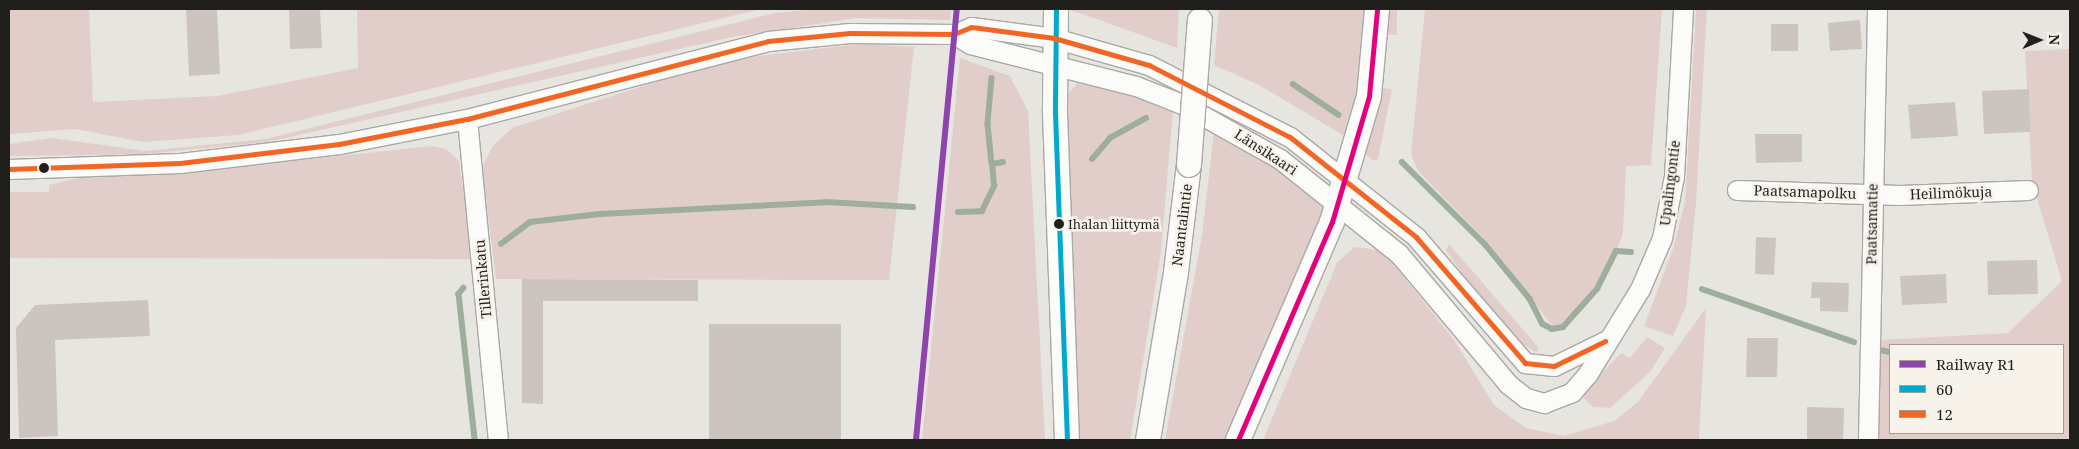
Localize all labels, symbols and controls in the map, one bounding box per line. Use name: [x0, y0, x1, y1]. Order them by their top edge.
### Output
north arrow: [2014, 15, 2064, 65]
text: N: [2045, 34, 2064, 45]
street label: Länsikaari: [1231, 125, 1301, 179]
street label: Upalingontie: [1656, 139, 1684, 227]
unlabelled marker: [39, 163, 49, 173]
street label: Paatsamapolku: [1753, 182, 1857, 202]
street label: Naantalintie: [1169, 183, 1195, 267]
street label: Paatsamatie: [1863, 183, 1881, 265]
street label: Heilimökuja: [1910, 183, 1992, 203]
place label: Ihalan liittymä: [1068, 216, 1160, 232]
marker: Ihalan liittymä: [1054, 219, 1064, 229]
street label: Tillerinkatu: [471, 239, 495, 319]
legend: [1889, 344, 2064, 434]
text: Railway R1: [1936, 354, 2015, 374]
text: 60: [1936, 379, 1953, 399]
text: 12: [1936, 404, 1953, 424]

